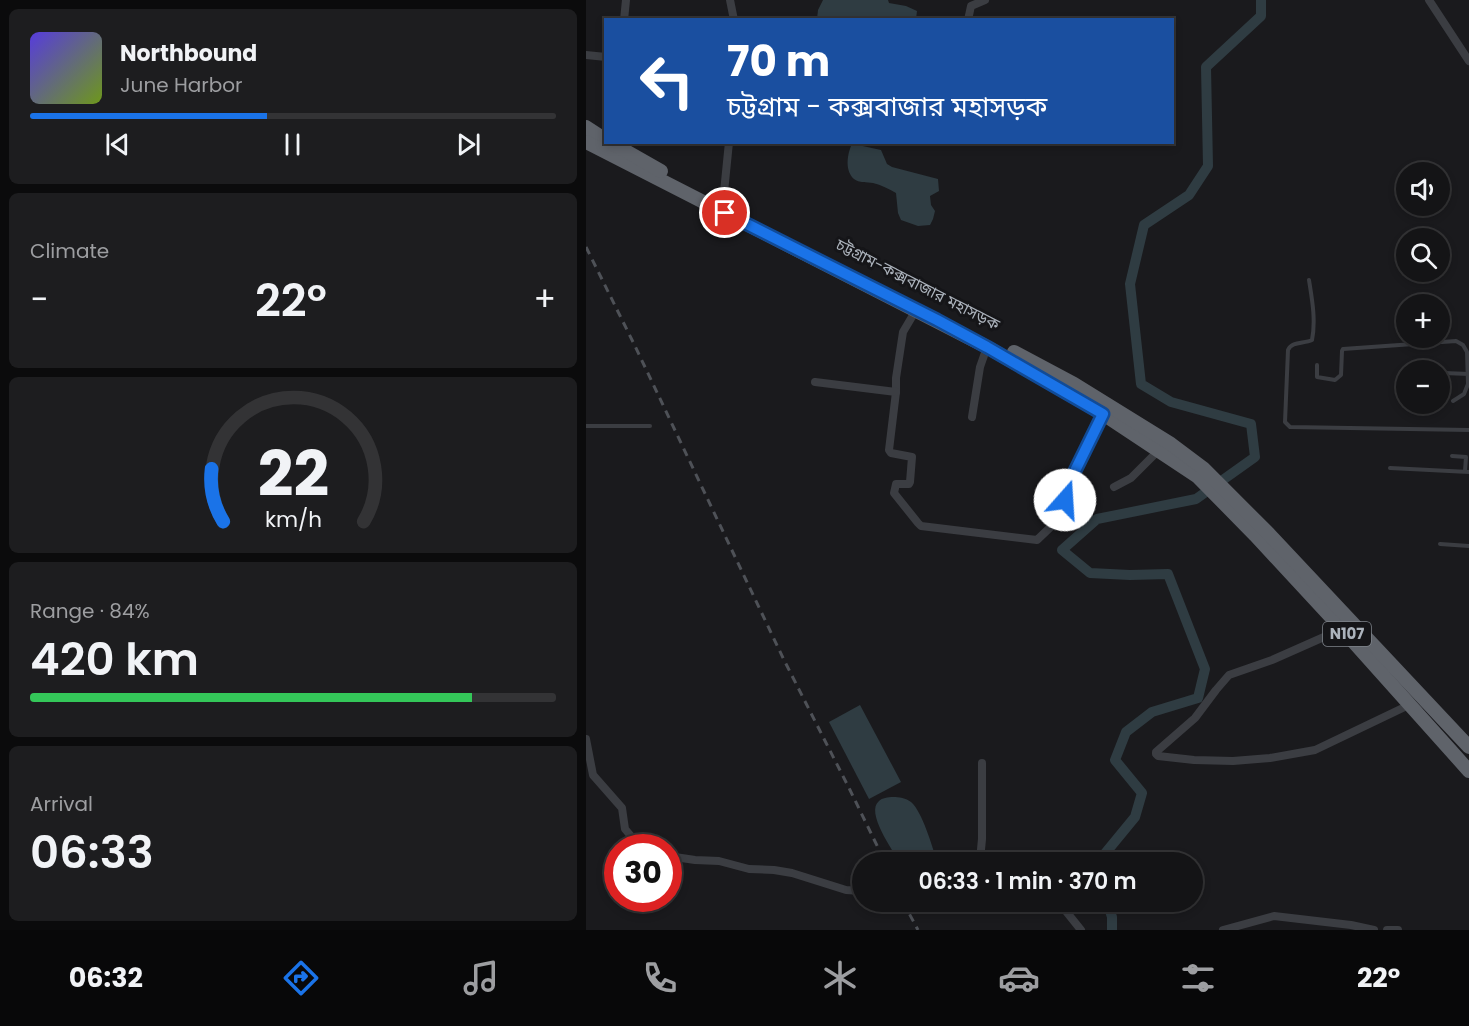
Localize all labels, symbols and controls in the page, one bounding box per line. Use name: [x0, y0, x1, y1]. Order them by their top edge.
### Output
text: 70 m: [727, 32, 830, 91]
text: Northbound: [120, 38, 257, 69]
icon: left: [628, 42, 706, 120]
text: June Harbor: [120, 71, 243, 99]
text: চট্টগ্রাম - কক্সবাজার মহাসড়ক: [727, 88, 1047, 125]
icon: previous: [101, 128, 134, 161]
icon: pause: [276, 128, 309, 161]
icon: next: [452, 128, 485, 161]
map controls: [1396, 162, 1450, 414]
button: sound: [1396, 162, 1450, 216]
pin: [699, 187, 750, 238]
icon: arrive: [708, 196, 741, 229]
button: search: [1396, 228, 1450, 282]
street label: চট্টগ্রাম-কক্সবাজার মহাসড়ক: [831, 233, 1005, 336]
text: Climate: [30, 237, 109, 265]
text: 22°: [255, 269, 327, 332]
text: −: [30, 276, 48, 323]
text: +: [533, 276, 556, 323]
button: +: [1396, 294, 1450, 348]
button: −: [1396, 360, 1450, 414]
text: 22: [257, 430, 329, 518]
position arrow: [1033, 468, 1097, 532]
text: km/h: [264, 504, 322, 535]
text: Range · 84%: [30, 597, 150, 625]
road number: N107: [1323, 622, 1371, 646]
text: 420 km: [30, 628, 199, 691]
text: Arrival: [30, 790, 93, 818]
text: 06:33: [30, 821, 154, 884]
speed limit sign: 30: [604, 834, 682, 912]
text: 06:33 · 1 min · 370 m: [919, 866, 1136, 897]
icon: directions: [280, 957, 322, 999]
icon: music: [460, 957, 502, 999]
icon: phone: [639, 957, 681, 999]
icon: climate: [819, 957, 861, 999]
icon: car: [998, 957, 1040, 999]
icon: filters: [1177, 957, 1219, 999]
text: 06:32: [69, 959, 143, 996]
text: 22°: [1357, 959, 1400, 996]

